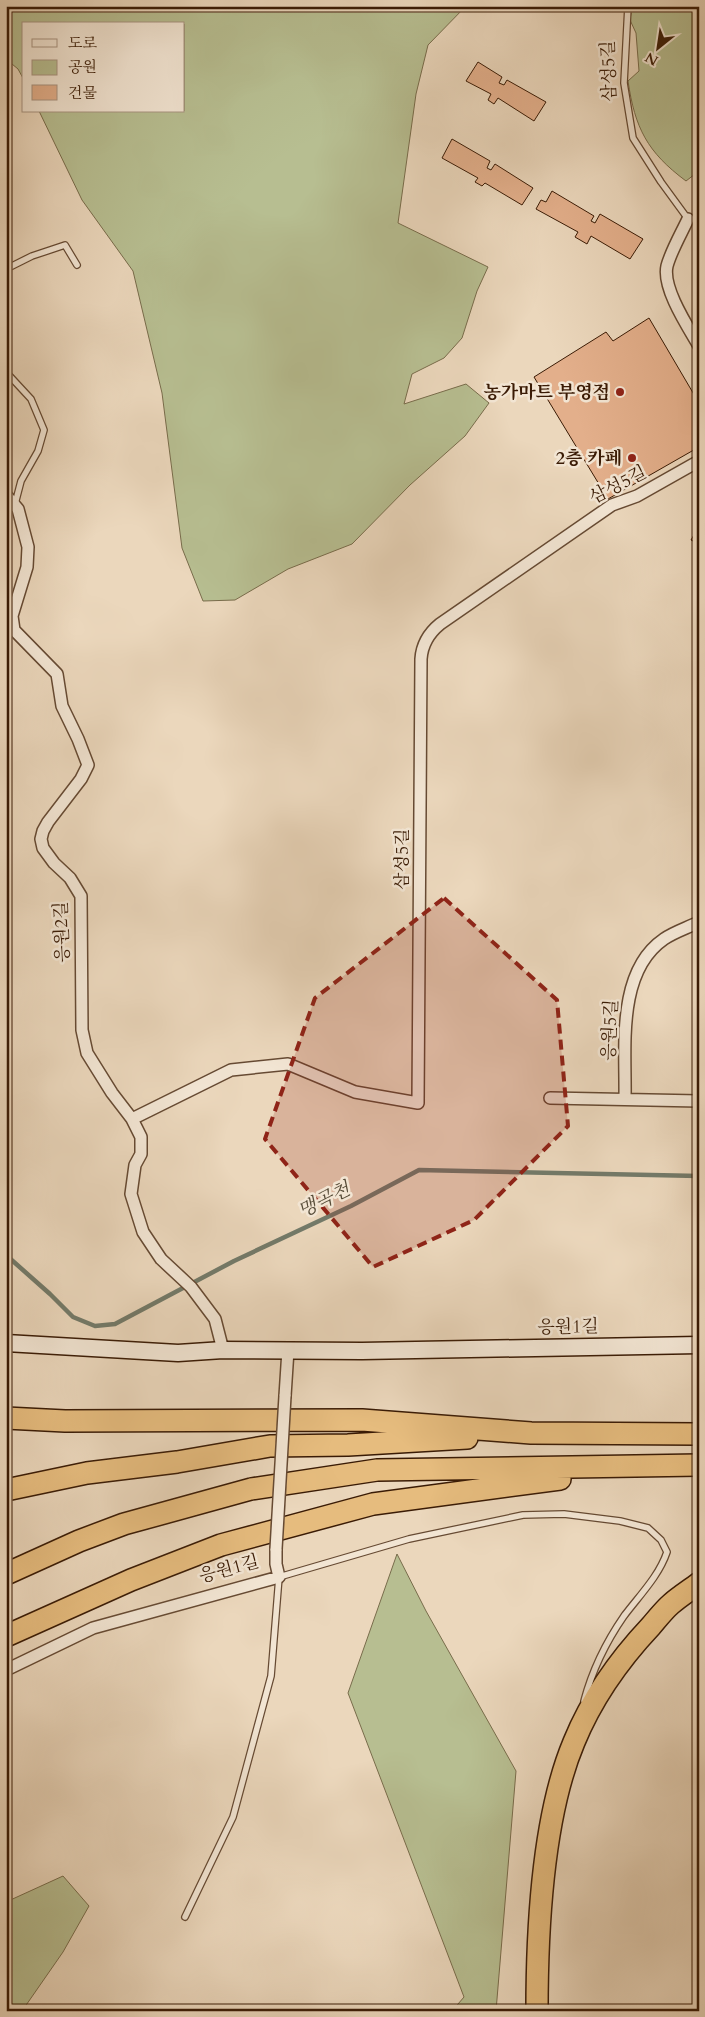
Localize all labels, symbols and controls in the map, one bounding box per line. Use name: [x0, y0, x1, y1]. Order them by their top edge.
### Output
legend: [22, 22, 185, 112]
north arrow: [632, 22, 682, 72]
text: 도로: [68, 33, 97, 53]
street label: 삼성5길: [595, 40, 623, 102]
text: N: [642, 48, 662, 70]
text: 공원: [68, 57, 97, 77]
text: 건물: [68, 83, 97, 103]
place label: 농가마트 부영점: [483, 380, 610, 405]
marker: 농가마트 부영점: [614, 386, 626, 398]
place label: 2층 카페: [556, 446, 622, 471]
marker: 2층 카페: [626, 452, 638, 464]
street label: 삼성5길: [585, 460, 651, 510]
street label: 삼성5길: [390, 828, 415, 890]
street label: 응원2길: [48, 901, 76, 963]
street label: 응원5길: [596, 999, 624, 1061]
water label: 맹곡천: [294, 1176, 356, 1224]
street label: 응원1길: [537, 1314, 599, 1340]
street label: 응원1길: [196, 1549, 262, 1589]

